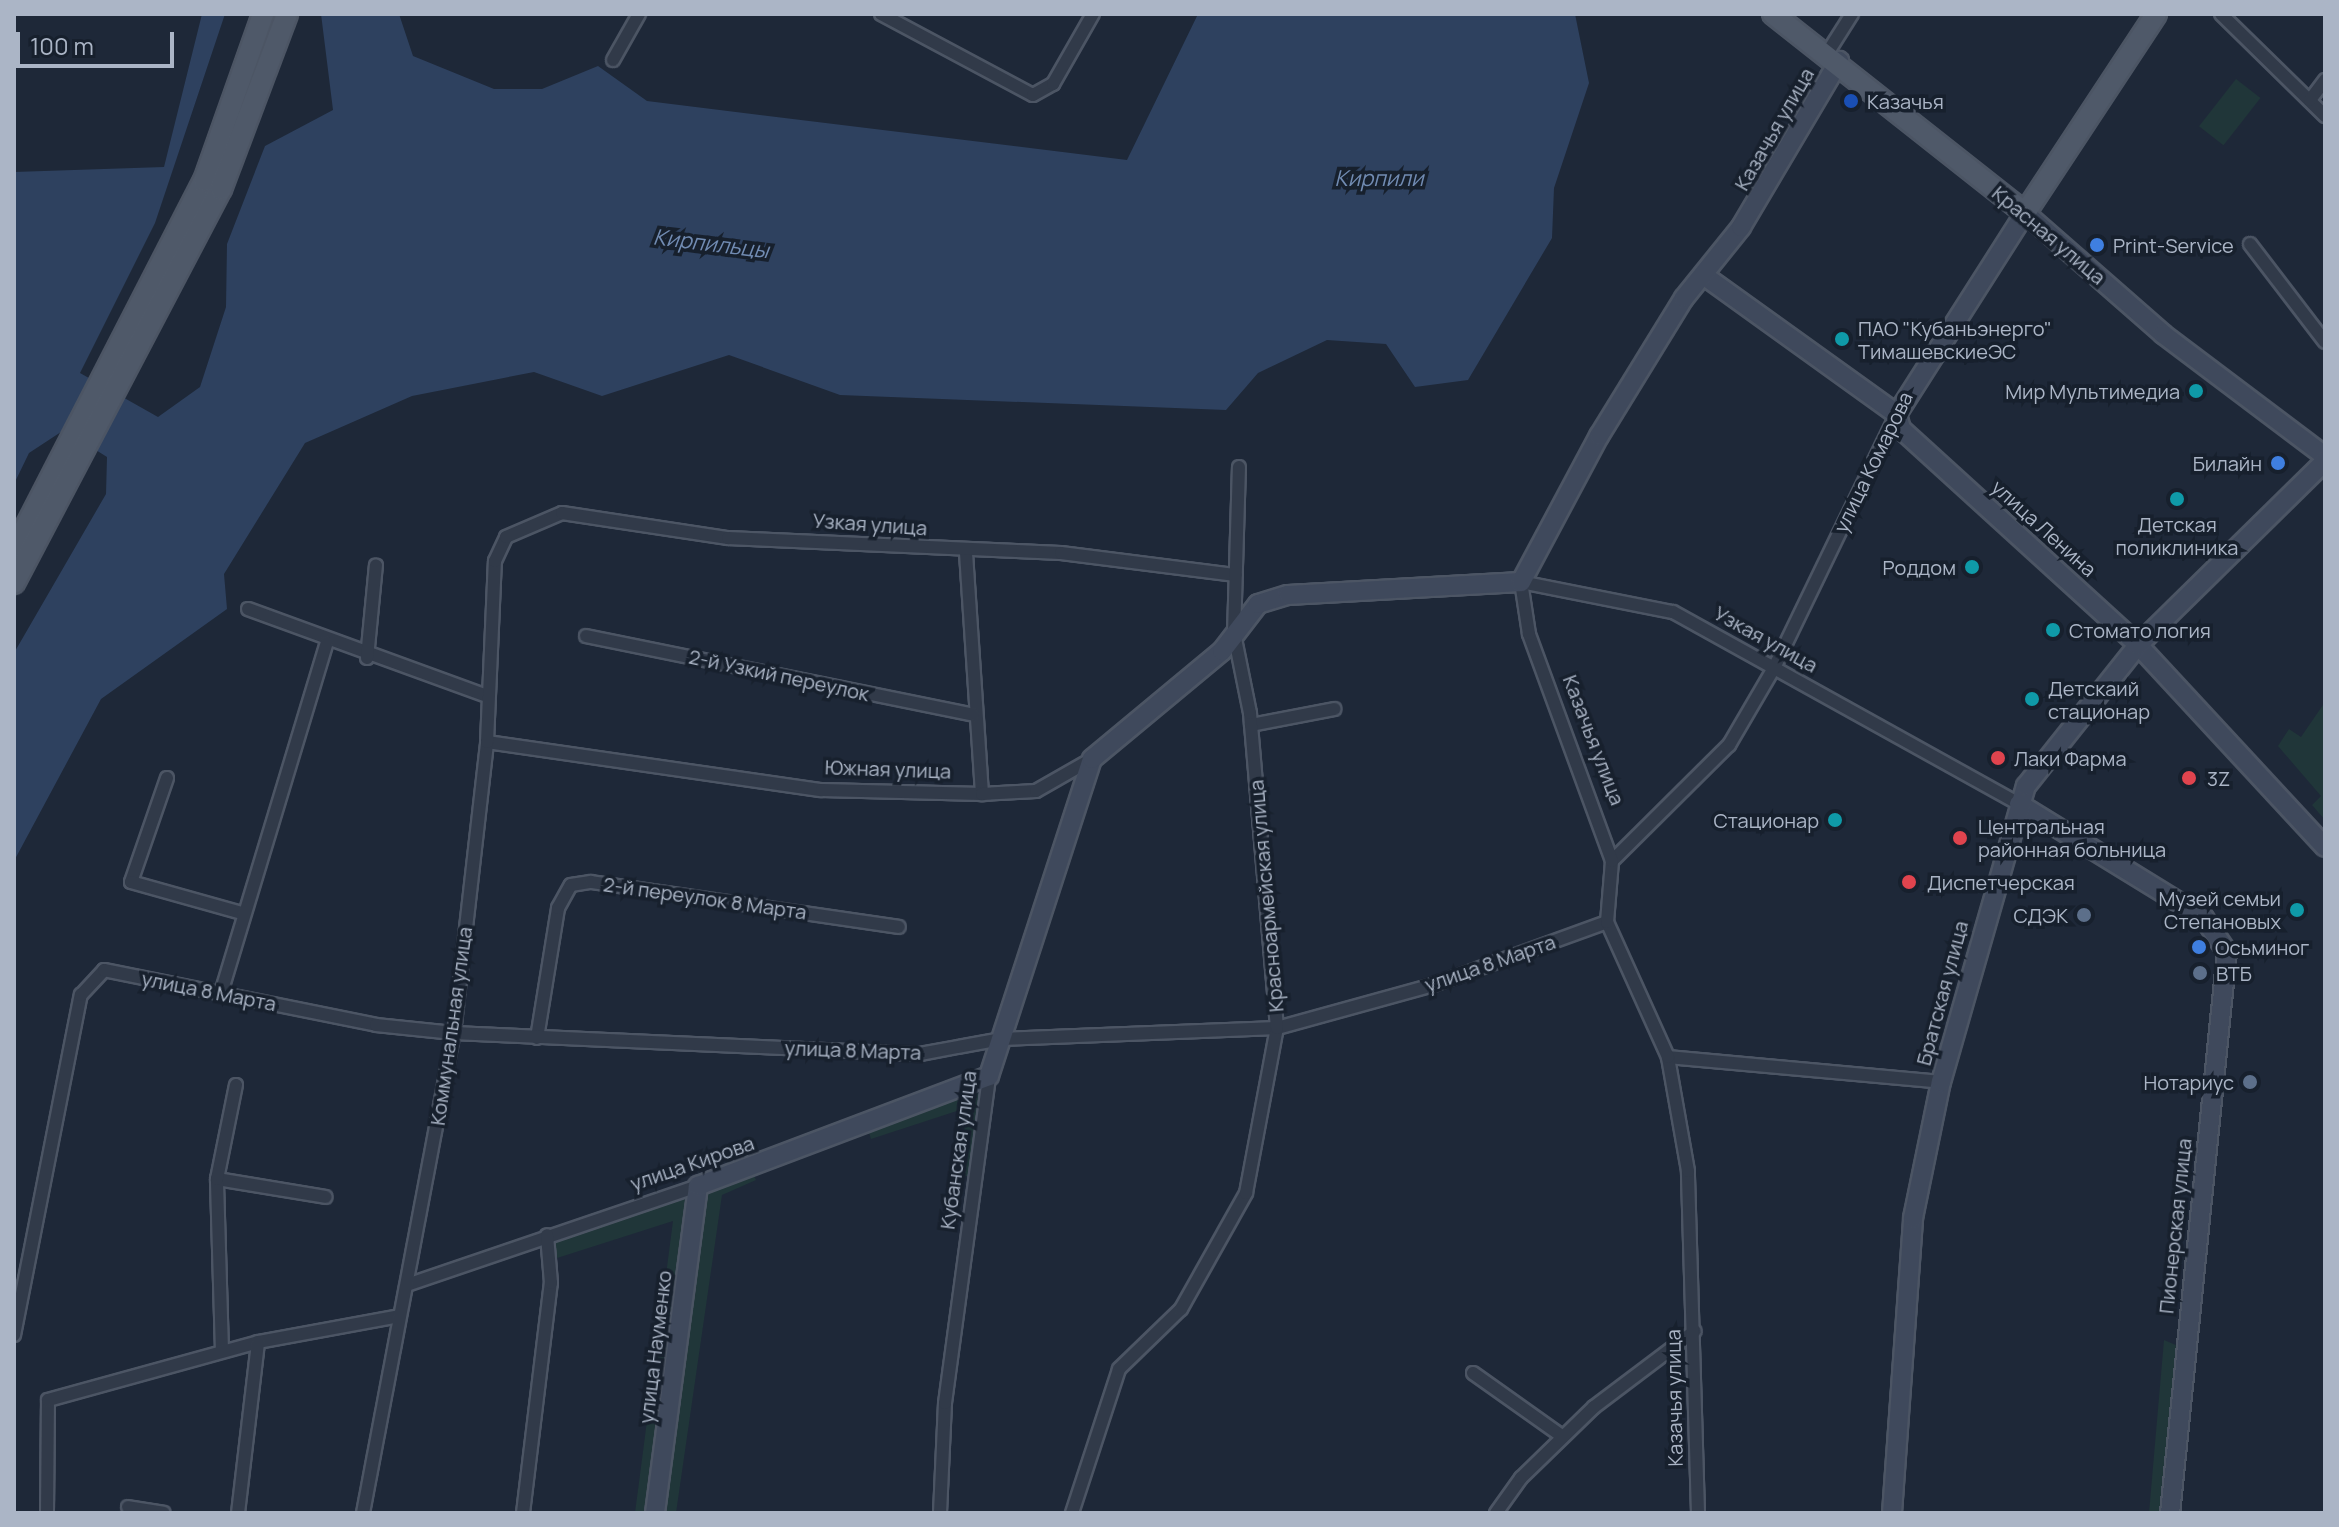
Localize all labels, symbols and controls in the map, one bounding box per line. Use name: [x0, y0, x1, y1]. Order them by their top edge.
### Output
scale bar: [20, 16, 178, 66]
text: 100 m: [30, 29, 94, 62]
street label: Казачья улица: [1729, 64, 1819, 194]
place label: Казачья: [1867, 89, 1944, 113]
marker: Казачья: [1842, 92, 1860, 110]
water label: Кирпили: [1335, 166, 1423, 192]
street label: Красная улица: [1988, 181, 2110, 289]
water label: Кирпильцы: [652, 224, 770, 264]
place label: Print-Service: [2113, 233, 2234, 257]
marker: Print-Service: [2088, 236, 2106, 254]
place label: ПАО "Кубаньэнерго" ТимашевскиеЭС: [1858, 316, 2052, 363]
marker: ПАО "Кубаньэнерго" ТимашевскиеЭС: [1833, 330, 1851, 348]
place label: Мир Мультимедиа: [2005, 379, 2180, 403]
marker: Мир Мультимедиа: [2187, 382, 2205, 400]
street label: улица Комарова: [1828, 388, 1918, 536]
place label: Билайн: [2193, 451, 2262, 475]
marker: Билайн: [2269, 454, 2287, 472]
street label: улица Ленина: [1987, 475, 2101, 581]
marker: Детская поликлиника: [2168, 490, 2186, 508]
street label: Узкая улица: [812, 508, 928, 540]
place label: Детская поликлиника: [2116, 512, 2238, 559]
place label: Роддом: [1882, 555, 1956, 579]
marker: Роддом: [1963, 558, 1981, 576]
street label: Узкая улица: [1710, 601, 1822, 677]
place label: Стомато логия: [2069, 618, 2211, 642]
marker: Стомато логия: [2044, 621, 2062, 639]
street label: 2-й Узкий переулок: [687, 644, 871, 706]
street label: Казачья улица: [1558, 672, 1630, 808]
place label: Детскаий стационар: [2048, 676, 2150, 723]
marker: Детскаий стационар: [2023, 690, 2041, 708]
place label: Лаки Фарма: [2014, 746, 2126, 770]
marker: Лаки Фарма: [1989, 749, 2007, 767]
street label: Южная улица: [824, 755, 952, 783]
place label: 3Z: [2207, 766, 2230, 790]
marker: 3Z: [2178, 767, 2200, 789]
street label: Красноармейская улица: [1244, 779, 1288, 1013]
place label: Стационар: [1714, 808, 1819, 832]
marker: Стационар: [1826, 811, 1844, 829]
place label: Центральная районная больница: [1978, 814, 2166, 861]
marker: Центральная районная больница: [1949, 827, 1971, 849]
place label: Диспетчерская: [1927, 870, 2075, 894]
marker: Диспетчерская: [1898, 871, 1920, 893]
street label: 2-й переулок 8 Марта: [602, 872, 808, 924]
place label: Музей семьи Степановых: [2158, 886, 2281, 933]
marker: Музей семьи Степановых: [2288, 901, 2306, 919]
place label: СДЭК: [2013, 903, 2068, 927]
marker: СДЭК: [2075, 906, 2093, 924]
street label: Братская улица: [1911, 918, 1973, 1068]
street label: Коммунальная улица: [425, 925, 477, 1127]
street label: улица 8 Марта: [1421, 929, 1559, 997]
place label: Осьминог: [2215, 935, 2309, 959]
marker: Осьминог: [2190, 938, 2208, 956]
place label: ВТБ: [2216, 961, 2252, 985]
marker: ВТБ: [2191, 964, 2209, 982]
street label: улица 8 Марта: [140, 966, 278, 1016]
street label: улица 8 Марта: [784, 1036, 922, 1064]
street label: Кубанская улица: [935, 1069, 981, 1231]
place label: Нотариус: [2143, 1070, 2234, 1094]
marker: Нотариус: [2241, 1073, 2259, 1091]
street label: улица Кирова: [627, 1131, 757, 1195]
street label: Пионерская улица: [2154, 1137, 2196, 1315]
street label: улица Науменко: [634, 1269, 676, 1425]
street label: Казачья улица: [1661, 1329, 1687, 1467]

